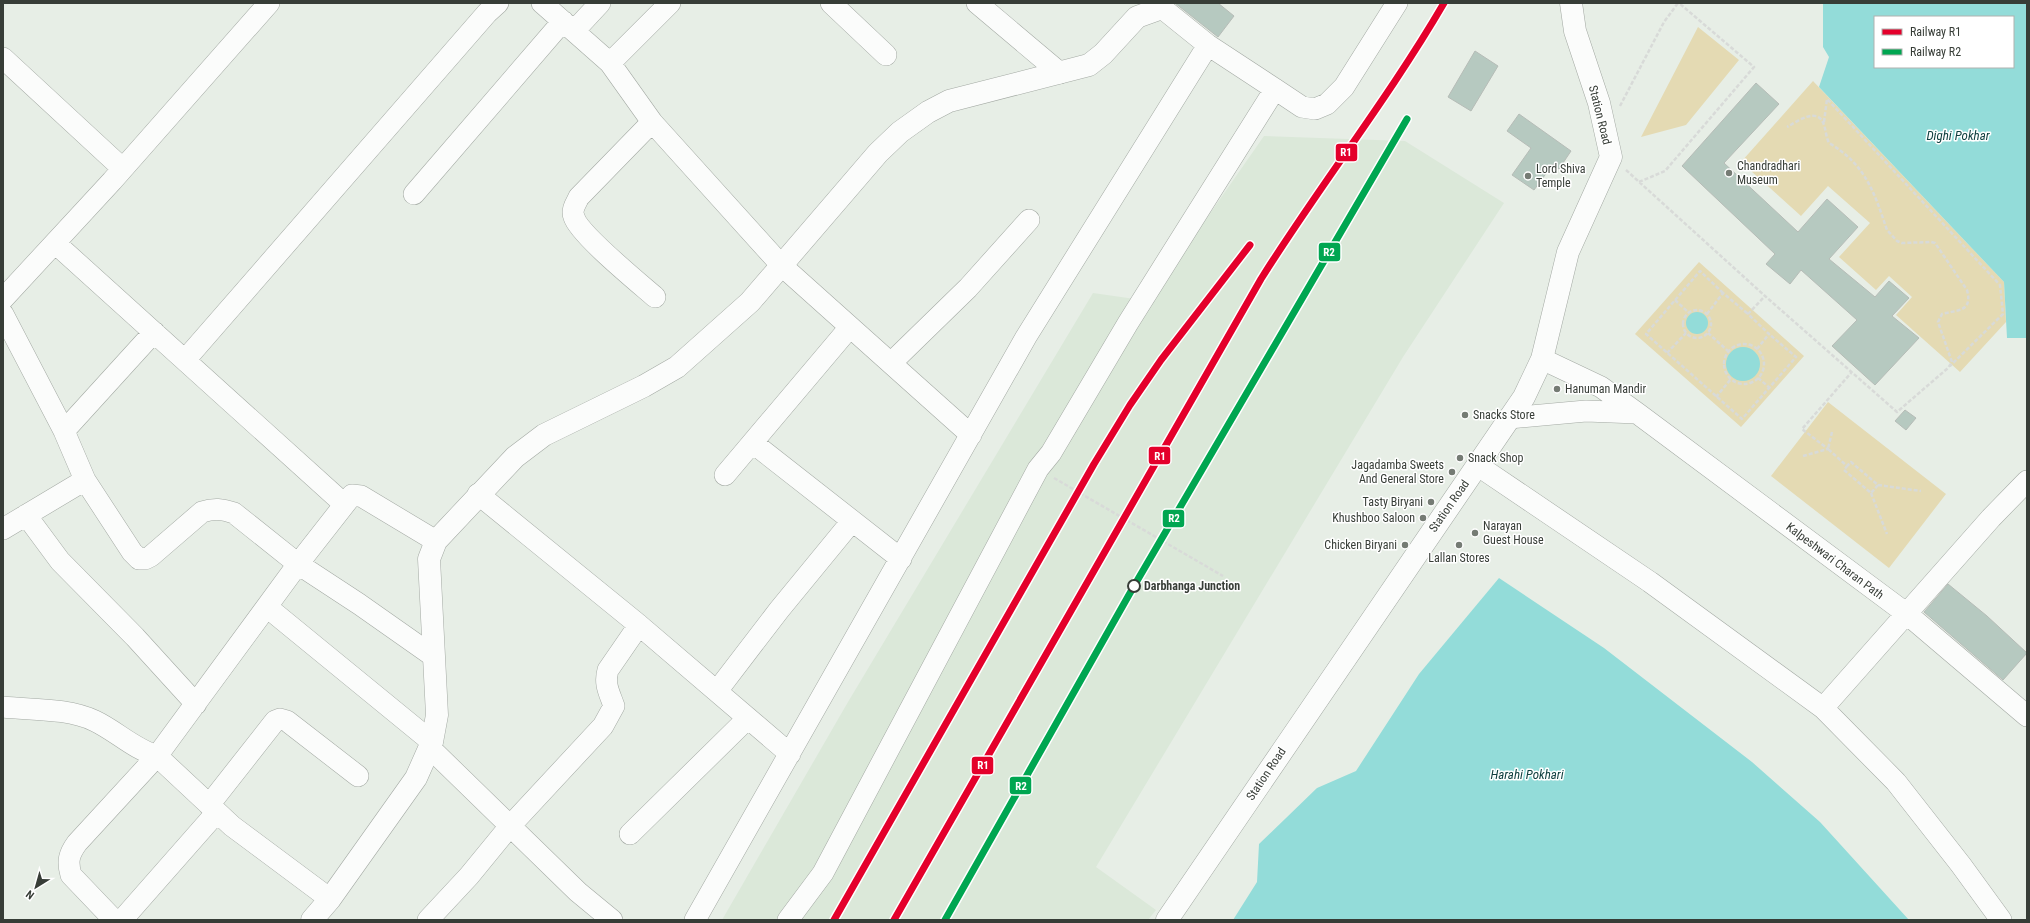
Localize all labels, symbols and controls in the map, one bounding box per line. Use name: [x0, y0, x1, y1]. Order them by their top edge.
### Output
legend: [1874, 16, 2014, 68]
text: Railway R1: [1910, 25, 1961, 39]
text: Railway R2: [1910, 45, 1961, 59]
street label: Station Road: [1586, 84, 1614, 146]
water label: Dighi Pokhar: [1926, 128, 1991, 143]
line badge: R1: [1335, 143, 1358, 162]
text: R1: [1340, 146, 1352, 159]
place label: Chandradhari Museum: [1737, 159, 1800, 187]
place label: Lord Shiva Temple: [1536, 162, 1586, 190]
marker: Chandradhari Museum: [1724, 168, 1734, 178]
marker: Lord Shiva Temple: [1523, 171, 1533, 181]
line badge: R2: [1318, 242, 1341, 262]
text: R2: [1323, 246, 1335, 259]
place label: Hanuman Mandir: [1565, 382, 1646, 396]
marker: Hanuman Mandir: [1552, 384, 1562, 394]
place label: Snacks Store: [1473, 408, 1535, 422]
marker: Snacks Store: [1460, 410, 1470, 420]
line badge: R1: [1148, 446, 1171, 465]
text: R1: [1154, 450, 1166, 463]
place label: Snack Shop: [1468, 451, 1524, 465]
marker: Snack Shop: [1455, 453, 1465, 463]
place label: Jagadamba Sweets And General Store: [1351, 458, 1444, 486]
marker: Jagadamba Sweets And General Store: [1447, 467, 1457, 477]
street label: Station Road: [1426, 477, 1472, 535]
place label: Tasty Biryani: [1363, 495, 1423, 509]
marker: Tasty Biryani: [1426, 497, 1436, 507]
line badge: R2: [1162, 509, 1185, 528]
place label: Khushboo Saloon: [1332, 511, 1415, 525]
text: R2: [1168, 512, 1180, 525]
marker: Khushboo Saloon: [1418, 513, 1428, 523]
place label: Narayan Guest House: [1483, 519, 1544, 547]
street label: Kalpeshwari Charan Path: [1784, 520, 1887, 602]
marker: Narayan Guest House: [1470, 528, 1480, 538]
place label: Chicken Biryani: [1324, 538, 1397, 552]
marker: Chicken Biryani: [1400, 540, 1410, 550]
marker: Lallan Stores: [1454, 540, 1464, 550]
place label: Lallan Stores: [1428, 551, 1490, 565]
marker: Darbhanga Junction: [1127, 579, 1141, 593]
place label: Darbhanga Junction: [1144, 579, 1240, 593]
street label: Station Road: [1243, 745, 1289, 803]
line badge: R1: [971, 756, 994, 775]
text: R1: [977, 759, 989, 772]
water label: Harahi Pokhari: [1490, 767, 1564, 782]
line badge: R2: [1009, 776, 1032, 795]
text: R2: [1015, 780, 1027, 793]
north arrow: [16, 867, 56, 907]
text: N: [23, 887, 37, 902]

